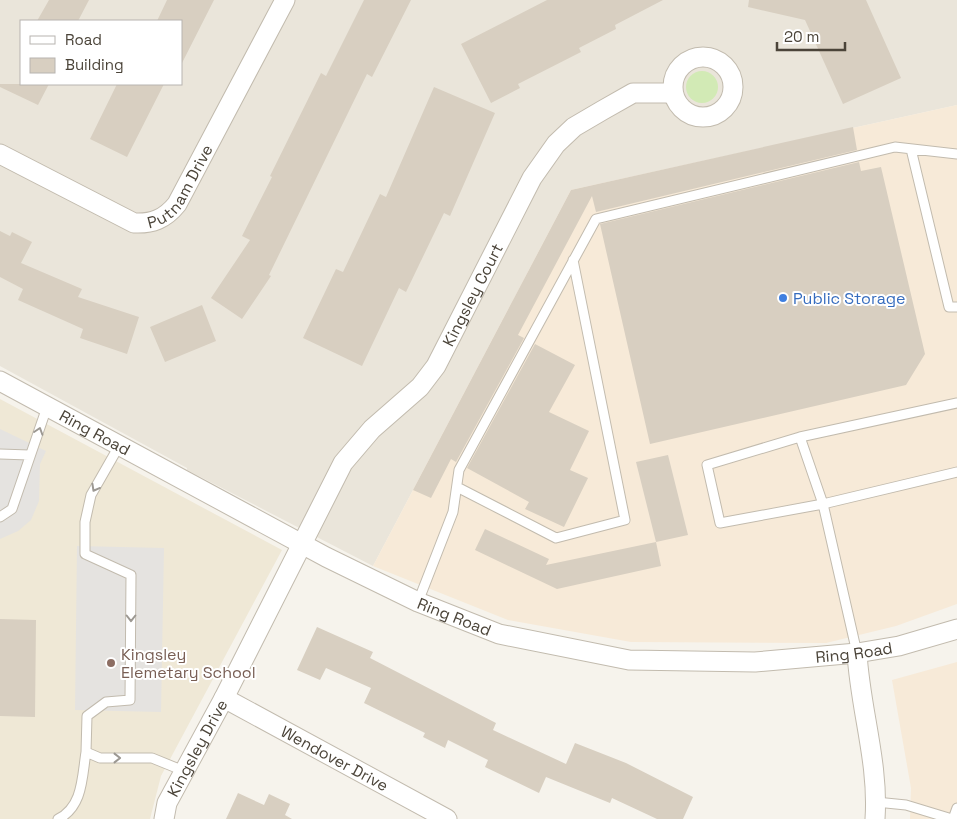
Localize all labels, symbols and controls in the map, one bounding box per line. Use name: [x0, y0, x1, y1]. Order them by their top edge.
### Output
legend: [20, 20, 182, 85]
scale bar: [777, 20, 844, 52]
text: 20 m: [784, 27, 819, 46]
text: Road: [65, 30, 102, 49]
text: Building: [65, 55, 124, 74]
street label: Putnam Drive: [145, 141, 218, 233]
street label: Kingsley Court: [438, 240, 508, 350]
place label: Public Storage: [793, 288, 905, 309]
marker: Public Storage: [777, 292, 789, 304]
street label: Ring Road: [56, 405, 134, 460]
one-way arrow: [33, 428, 43, 436]
one-way arrow: [91, 483, 101, 492]
street label: Ring Road: [414, 593, 494, 641]
one-way arrow: [126, 615, 136, 623]
street label: Ring Road: [815, 637, 894, 668]
place label: Kingsley Elemetary School: [121, 644, 256, 683]
marker: Kingsley Elemetary School: [105, 657, 117, 669]
street label: Kingsley Drive: [162, 696, 232, 801]
street label: Wendover Drive: [277, 721, 392, 796]
one-way arrow: [114, 753, 121, 763]

